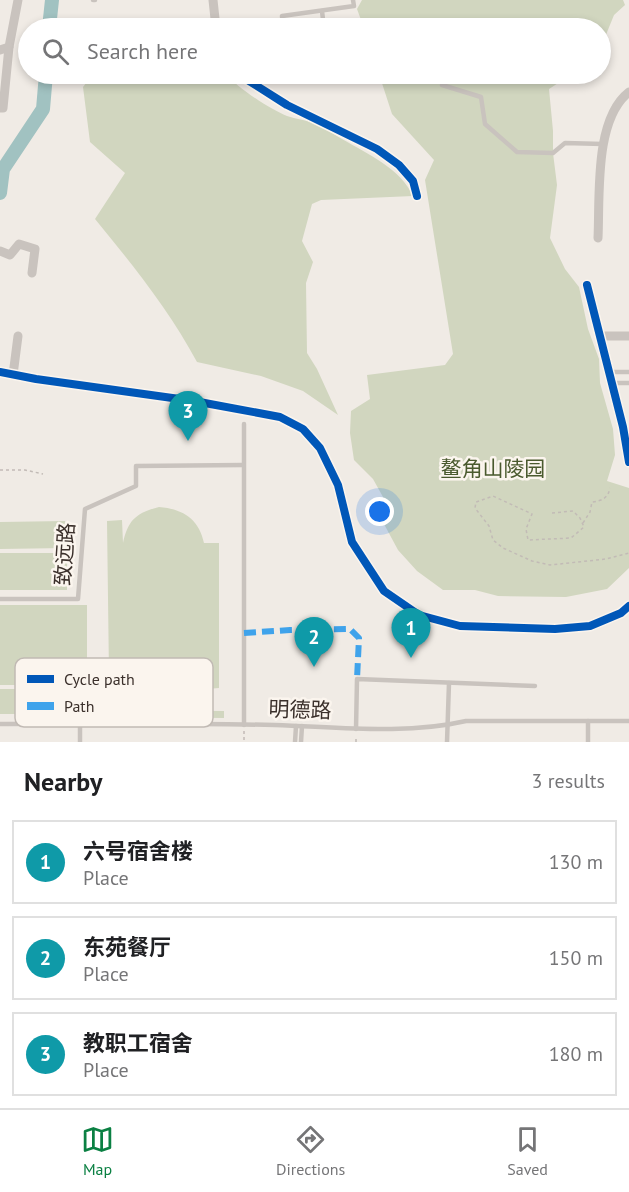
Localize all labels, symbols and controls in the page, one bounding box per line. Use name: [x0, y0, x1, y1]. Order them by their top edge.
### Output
search box: [18, 18, 611, 84]
icon: search: [39, 35, 72, 68]
text: Search here: [87, 37, 198, 65]
pin: 3: [168, 392, 207, 441]
park label: 鳌角山陵园: [441, 455, 546, 482]
your location: [365, 497, 394, 526]
street label: 致远路: [49, 522, 80, 586]
pin: 1: [392, 608, 430, 658]
pin: 2: [294, 618, 334, 667]
legend: [15, 658, 213, 727]
text: Cycle path: [64, 669, 135, 689]
street label: 明德路: [268, 695, 332, 724]
text: Path: [64, 696, 95, 716]
text: Nearby: [24, 765, 102, 798]
text: 3 results: [532, 768, 605, 794]
text: 六号宿舍楼: [83, 837, 193, 865]
text: 1: [40, 849, 51, 875]
text: 130 m: [549, 849, 603, 875]
text: Place: [83, 865, 129, 891]
text: 东苑餐厅: [83, 933, 171, 961]
text: 2: [40, 945, 51, 971]
text: 150 m: [549, 945, 603, 971]
text: Place: [83, 961, 129, 987]
text: 教职工宿舍: [83, 1029, 193, 1057]
text: 3: [40, 1041, 51, 1067]
text: 180 m: [549, 1041, 603, 1067]
text: Place: [83, 1057, 129, 1083]
tab: Map: [81, 1123, 114, 1179]
tab: Directions: [276, 1123, 345, 1179]
tab: Saved: [507, 1123, 548, 1179]

